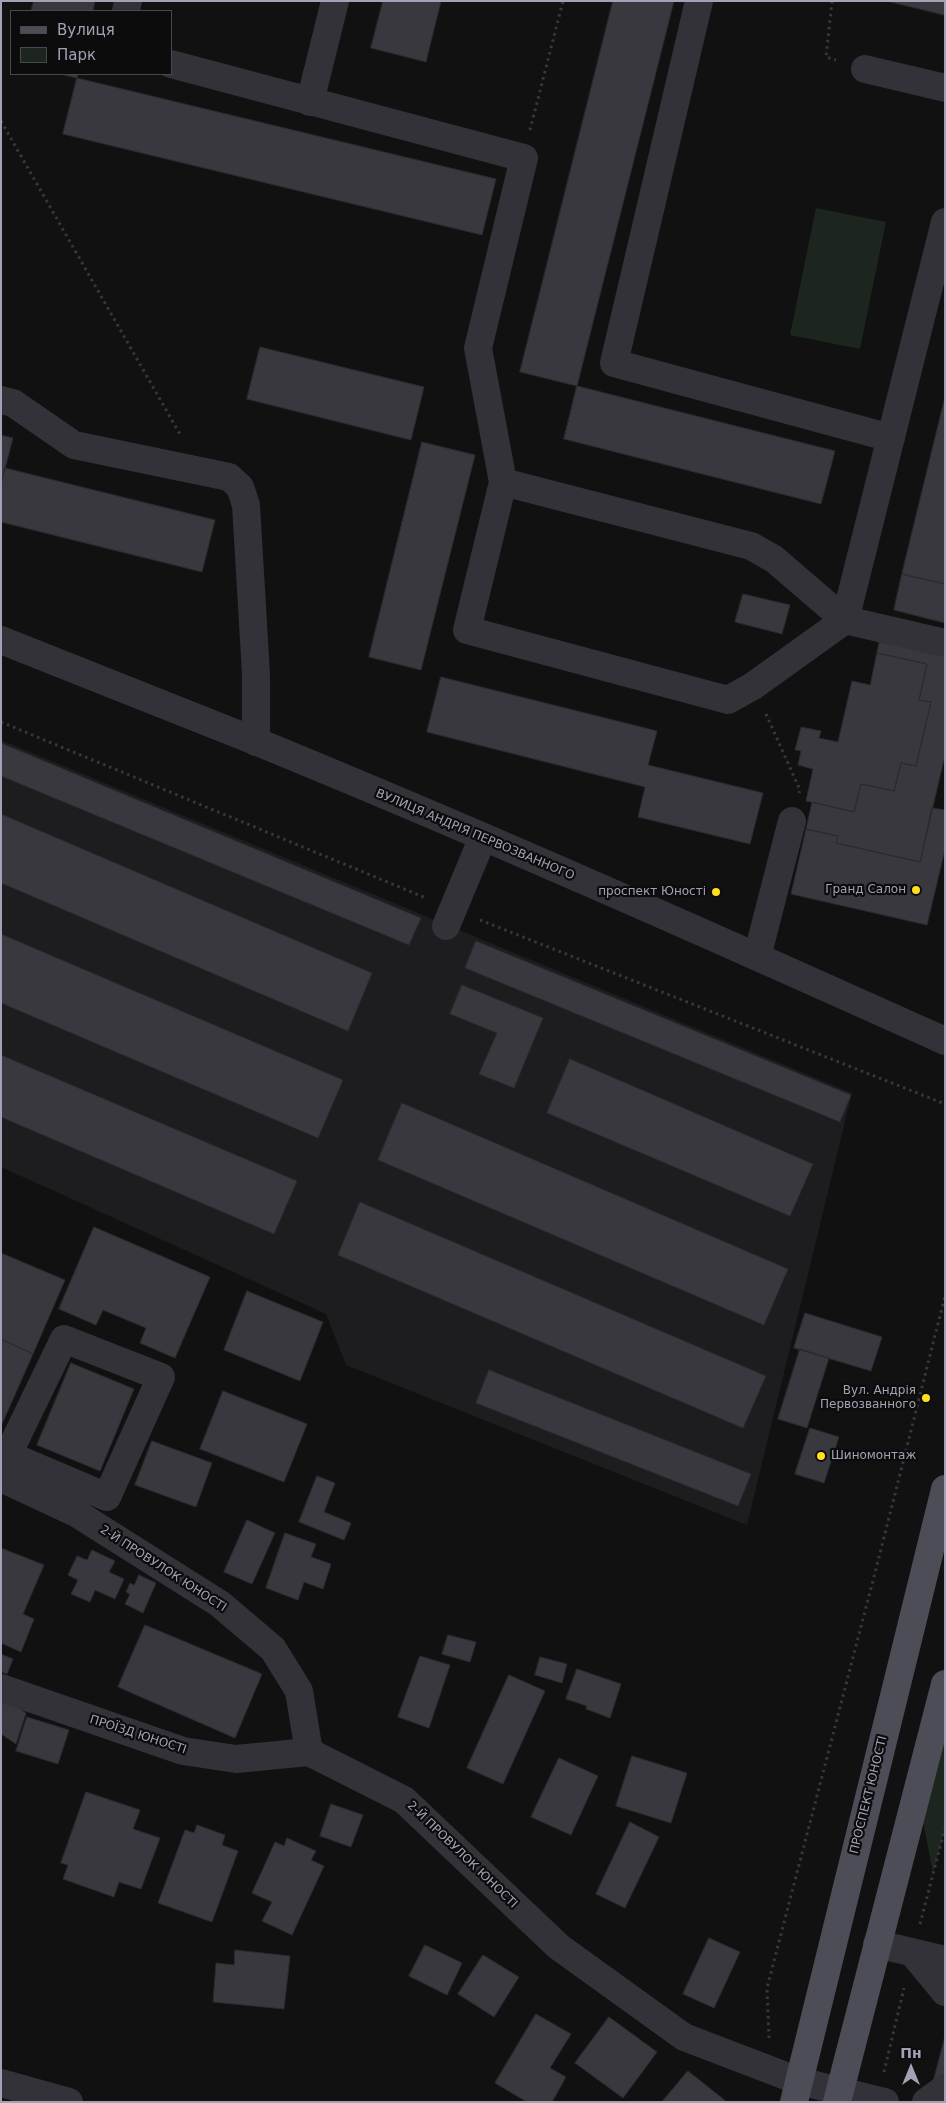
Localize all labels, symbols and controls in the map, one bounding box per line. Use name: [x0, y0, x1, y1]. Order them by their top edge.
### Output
legend: [10, 10, 172, 75]
text: Вулиця: [57, 21, 115, 39]
text: Парк: [57, 46, 96, 64]
street label: ВУЛИЦЯ АНДРІЯ ПЕРВОЗВАННОГО: [373, 786, 577, 884]
place label: Гранд Салон: [825, 883, 906, 897]
marker: Гранд Салон: [910, 884, 922, 896]
place label: проспект Юності: [598, 885, 706, 899]
marker: проспект Юності: [710, 886, 722, 898]
place label: Вул. Андрія Первозванного: [820, 1384, 916, 1412]
marker: Вул. Андрія Первозванного: [920, 1392, 932, 1404]
place label: Шиномонтаж: [831, 1449, 916, 1463]
marker: Шиномонтаж: [815, 1450, 827, 1462]
street label: 2-Й ПРОВУЛОК ЮНОСТІ: [97, 1523, 229, 1615]
street label: ПРОЇЗД ЮНОСТІ: [88, 1713, 188, 1757]
street label: ПРОСПЕКТ ЮНОСТІ: [847, 1735, 891, 1855]
street label: 2-Й ПРОВУЛОК ЮНОСТІ: [404, 1799, 520, 1911]
north arrow: [886, 2043, 936, 2093]
text: Пн: [900, 2045, 922, 2061]

